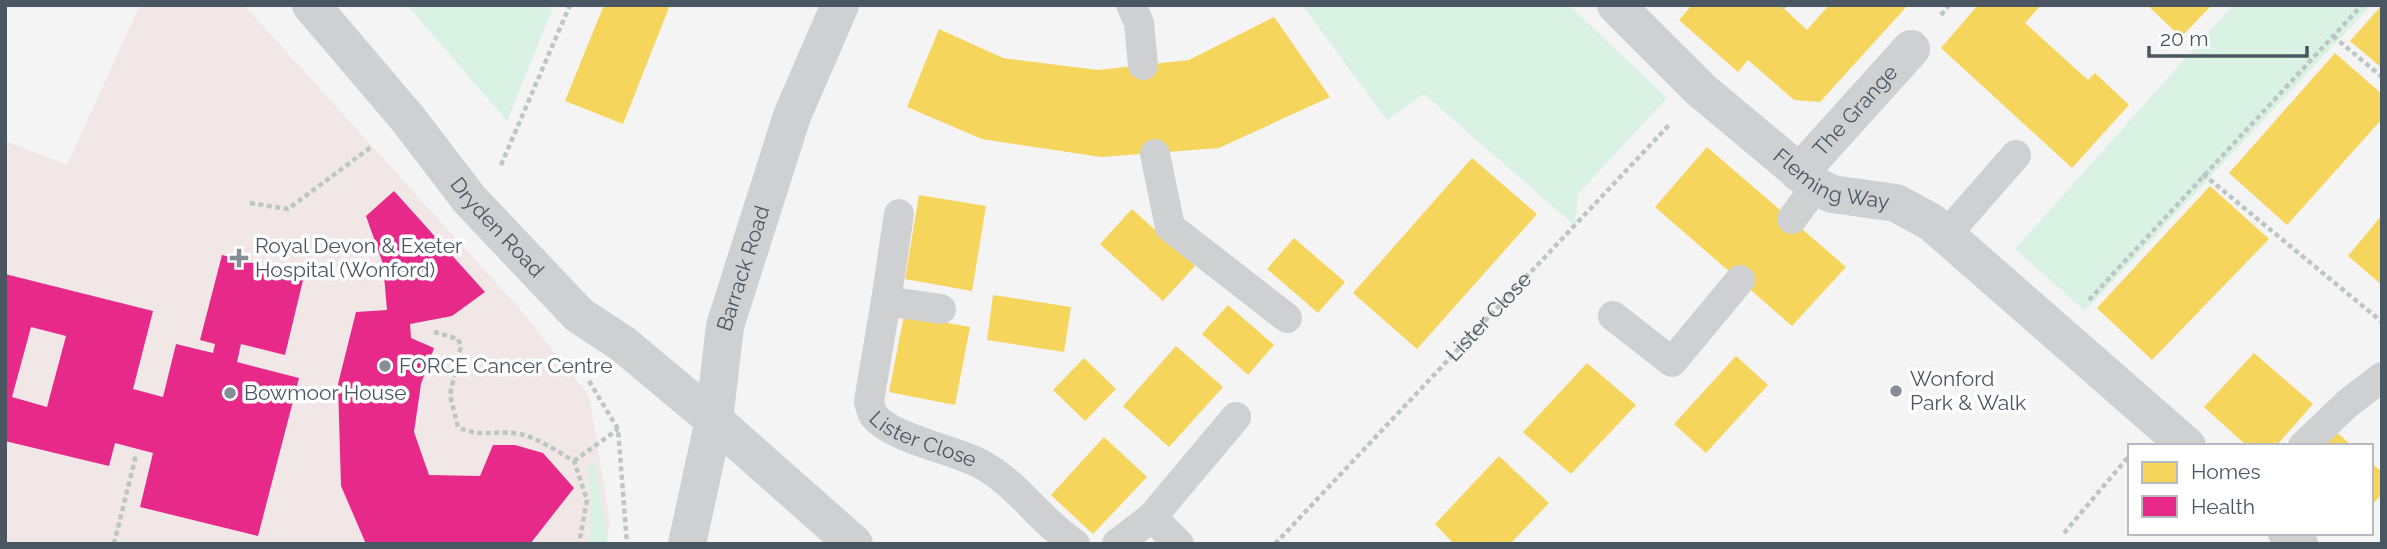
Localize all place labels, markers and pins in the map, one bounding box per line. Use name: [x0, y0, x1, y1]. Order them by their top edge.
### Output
place label: Royal Devon & Exeter Hospital (Wonford): [255, 233, 463, 282]
marker: Royal Devon & Exeter Hospital (Wonford): [229, 248, 249, 268]
place label: FORCE Cancer Centre: [399, 353, 612, 378]
marker: FORCE Cancer Centre: [377, 358, 393, 374]
place label: Wonford Park & Walk: [1910, 366, 2026, 415]
place label: Bowmoor House: [244, 380, 406, 405]
marker: Wonford Park & Walk: [1888, 383, 1904, 399]
marker: Bowmoor House: [222, 385, 238, 401]

